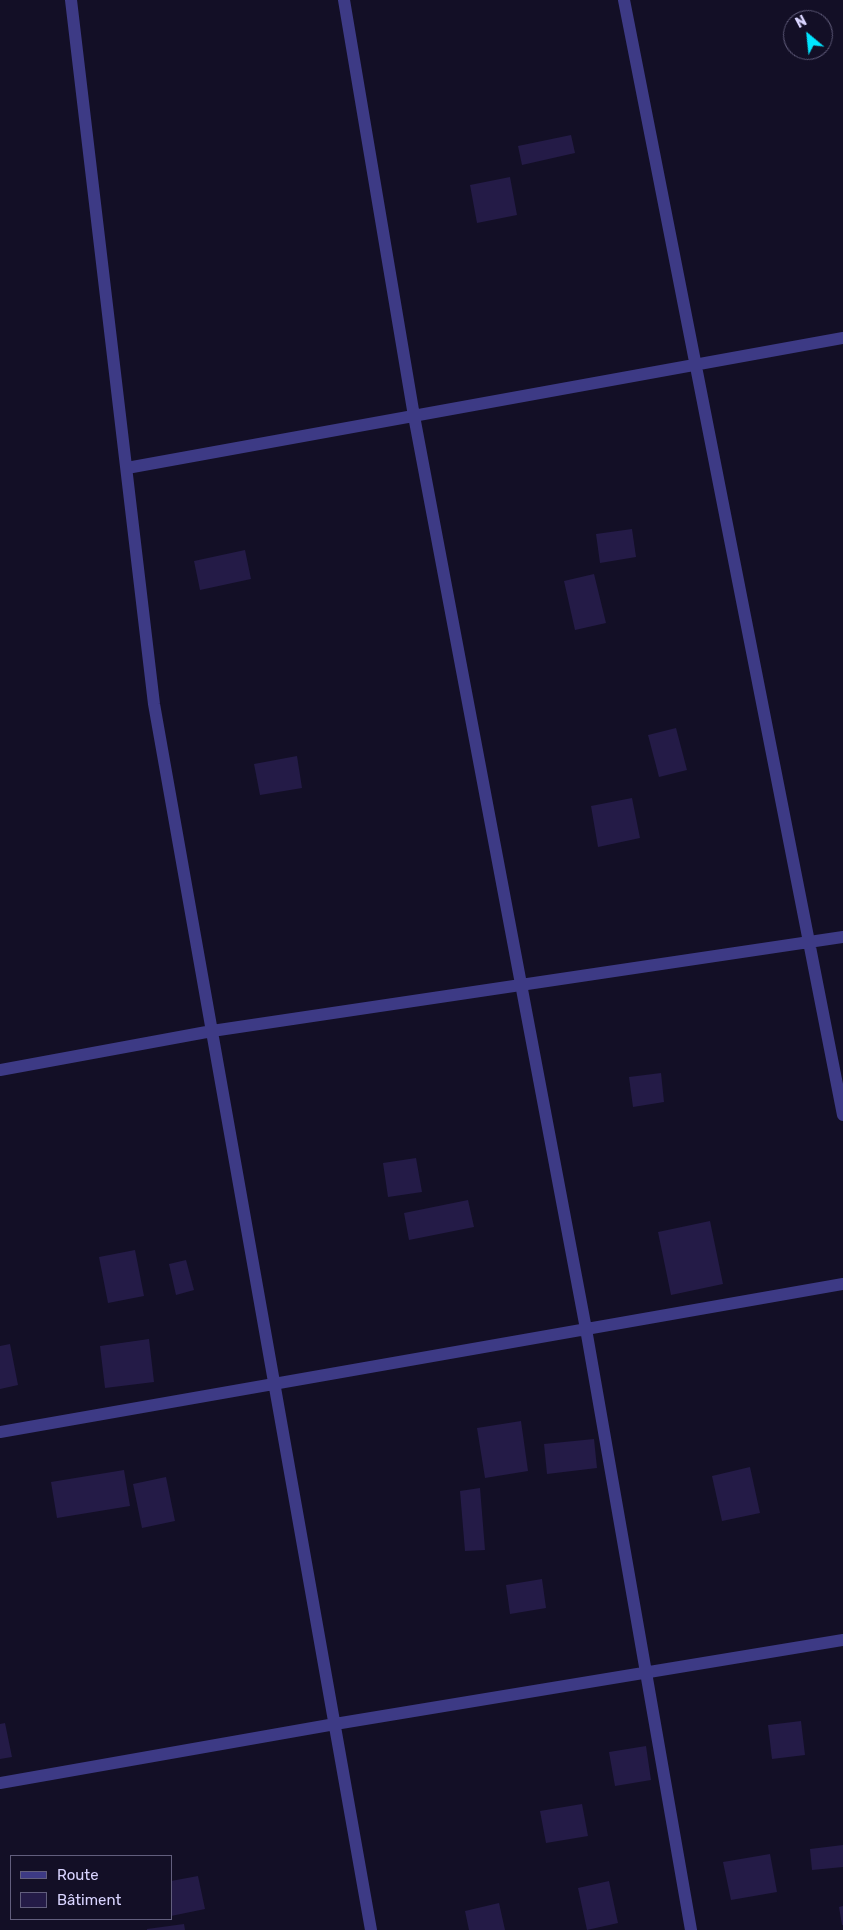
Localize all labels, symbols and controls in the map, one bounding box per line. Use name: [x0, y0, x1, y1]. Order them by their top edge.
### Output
north arrow: [783, 10, 833, 60]
text: N: [793, 12, 810, 32]
legend: [10, 1855, 172, 1920]
text: Route: [57, 1866, 99, 1884]
text: Bâtiment: [57, 1891, 121, 1909]

